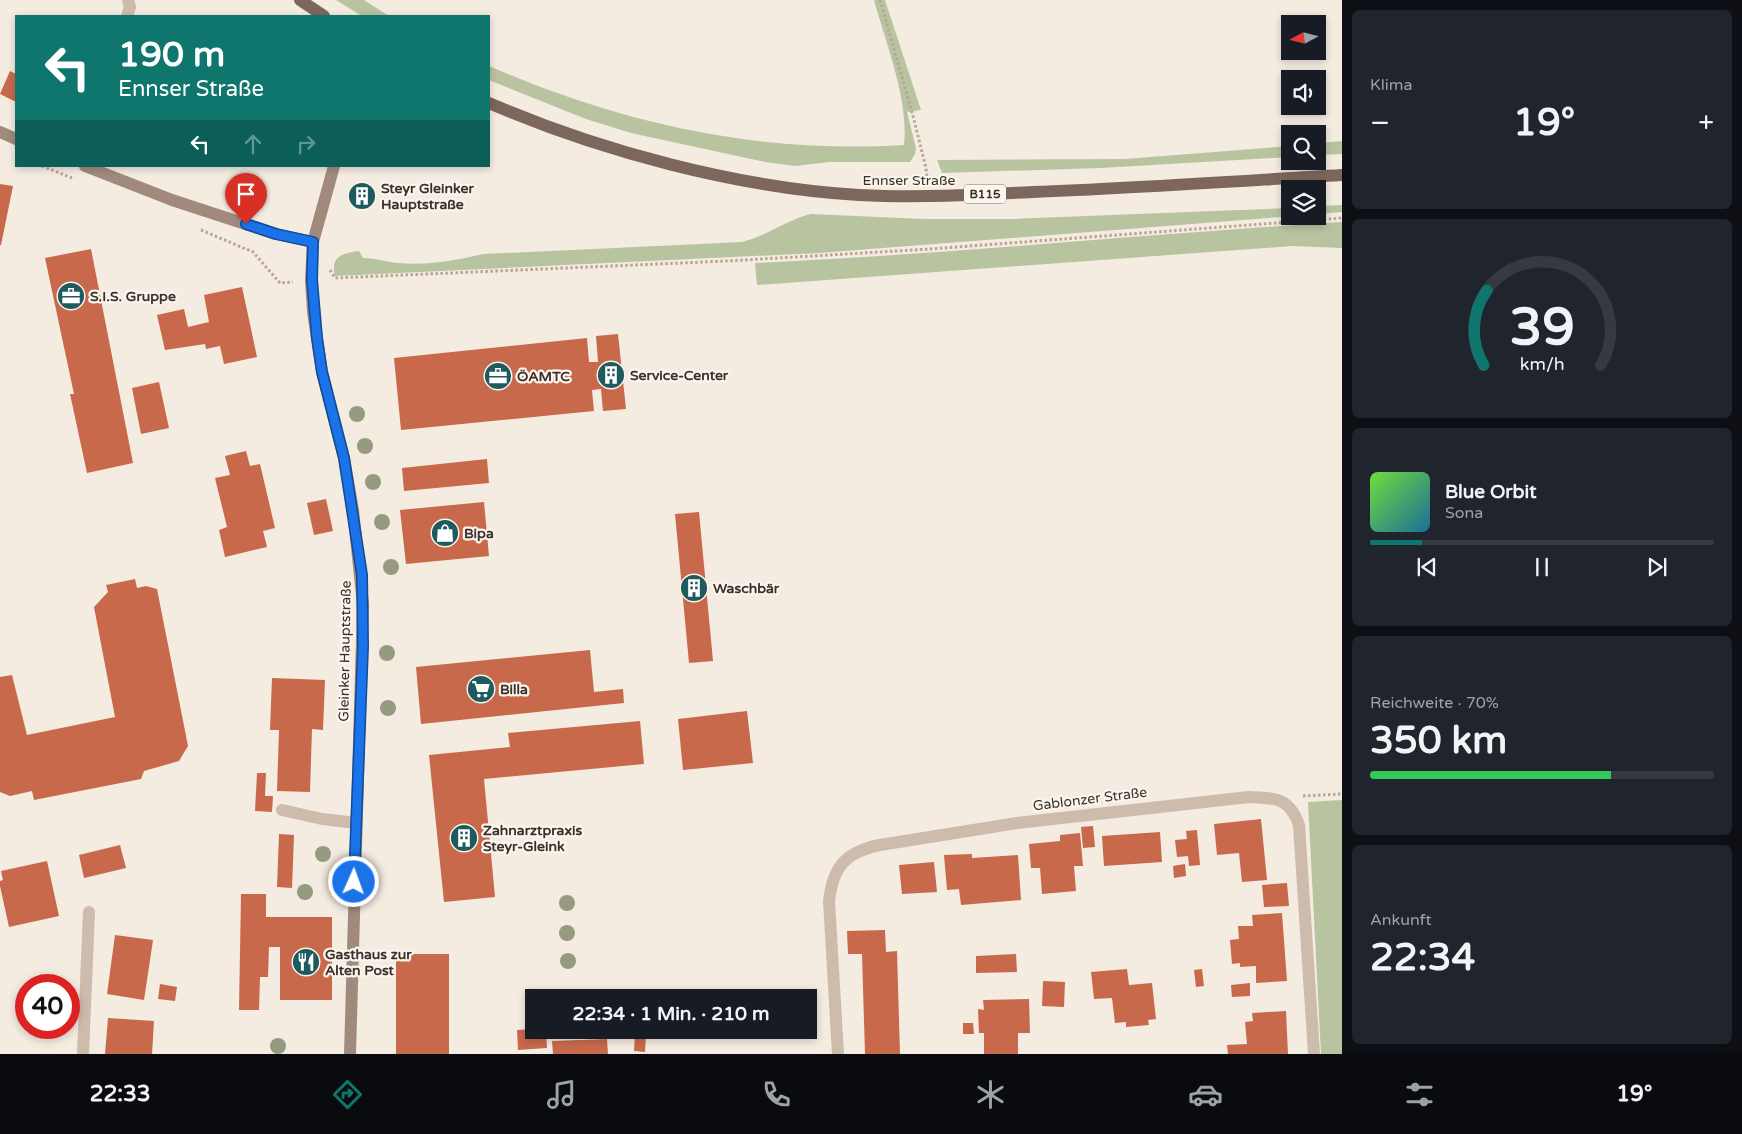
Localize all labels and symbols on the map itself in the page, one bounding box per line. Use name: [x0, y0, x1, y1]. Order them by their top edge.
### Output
north arrow: [1281, 15, 1326, 60]
street label: Ennser Straße: [863, 172, 956, 189]
pin: [225, 173, 267, 224]
place label: Steyr Gleinker Hauptstraße: [381, 180, 474, 213]
building icon: Steyr Gleinker Hauptstraße: [347, 181, 377, 211]
road number: B115: [964, 184, 1006, 203]
office icon: S.I.S. Gruppe: [56, 281, 86, 311]
place label: S.I.S. Gruppe: [90, 288, 176, 305]
building icon: Service-Center: [596, 360, 626, 390]
office icon: ÖAMTC: [483, 361, 513, 391]
place label: Service-Center: [630, 367, 729, 384]
place label: ÖAMTC: [517, 368, 570, 385]
shop icon: Bipa: [430, 518, 460, 548]
place label: Bipa: [464, 525, 494, 542]
building icon: Waschbär: [679, 573, 709, 603]
street label: Gleinker Hauptstraße: [335, 580, 355, 722]
place label: Waschbär: [713, 580, 780, 597]
supermarket icon: Billa: [466, 674, 496, 704]
place label: Billa: [500, 681, 528, 698]
street label: Gablonzer Straße: [1032, 784, 1148, 814]
place label: Zahnarztpraxis Steyr-Gleink: [483, 822, 583, 855]
building icon: Zahnarztpraxis Steyr-Gleink: [449, 823, 479, 853]
position arrow: [327, 855, 379, 907]
place label: Gasthaus zur Alten Post: [325, 946, 412, 979]
restaurant icon: Gasthaus zur Alten Post: [291, 947, 321, 977]
speed limit sign: 40: [15, 974, 80, 1039]

